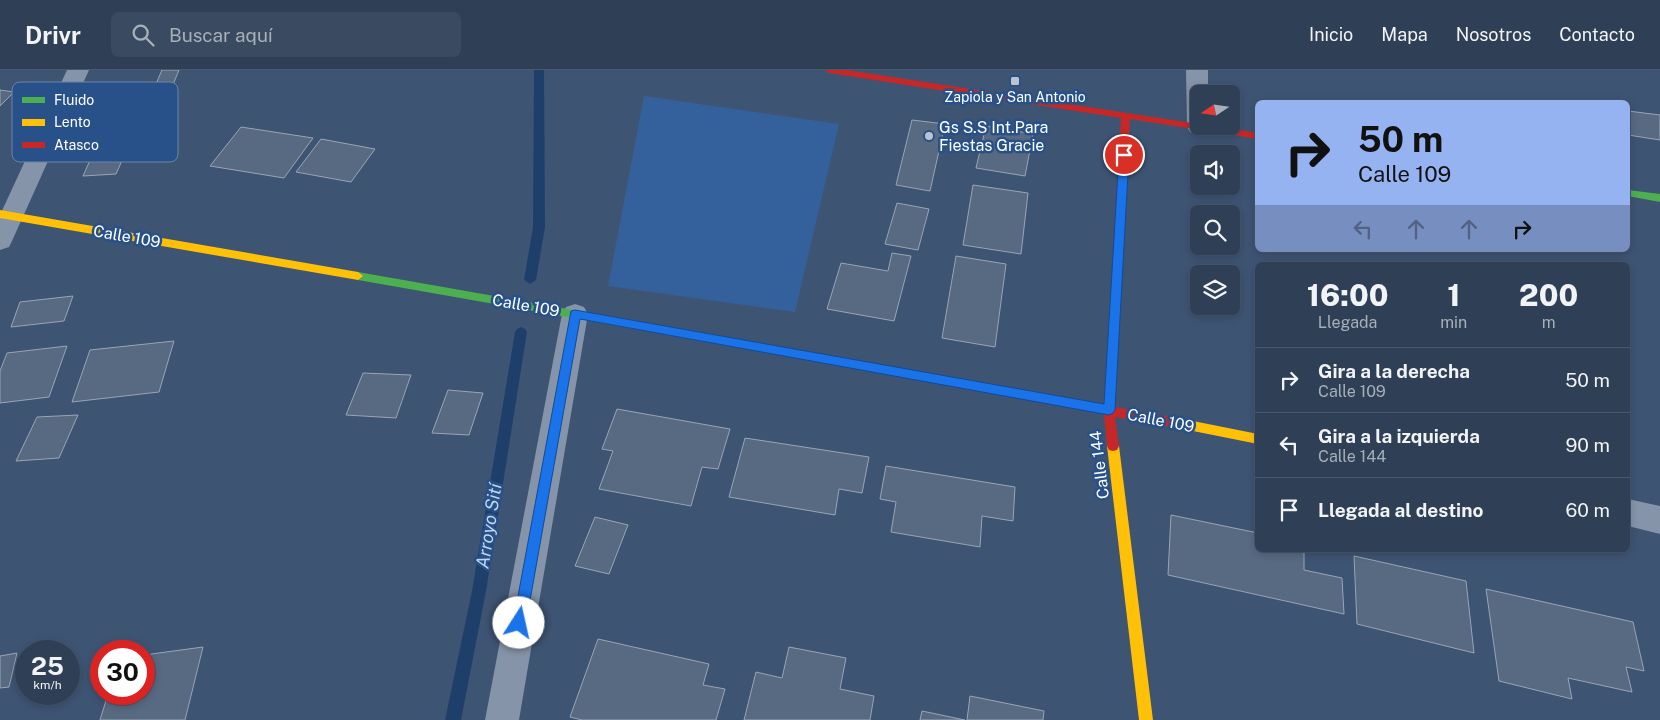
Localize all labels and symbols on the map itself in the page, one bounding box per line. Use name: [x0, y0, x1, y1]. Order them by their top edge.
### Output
marker: Zapiola y San Antonio: [1009, 75, 1021, 87]
legend: [12, 82, 178, 162]
north arrow: [1190, 85, 1240, 135]
place label: Zapiola y San Antonio: [944, 89, 1086, 105]
text: Fluido: [54, 92, 94, 108]
text: Lento: [54, 114, 91, 130]
place label: Gs S.S Int.Para Fiestas Gracie: [939, 118, 1048, 155]
marker: Gs S.S Int.Para Fiestas Gracie: [923, 130, 935, 142]
pin: [1103, 134, 1145, 176]
text: Atasco: [54, 137, 99, 153]
street label: Calle 109: [92, 221, 162, 252]
street label: Calle 109: [491, 290, 561, 321]
street label: Calle 109: [1126, 405, 1196, 436]
street label: Calle 144: [1086, 430, 1113, 500]
water label: Arroyo Sití: [471, 480, 506, 570]
position arrow: [492, 596, 544, 648]
speed limit sign: 30: [90, 640, 155, 705]

